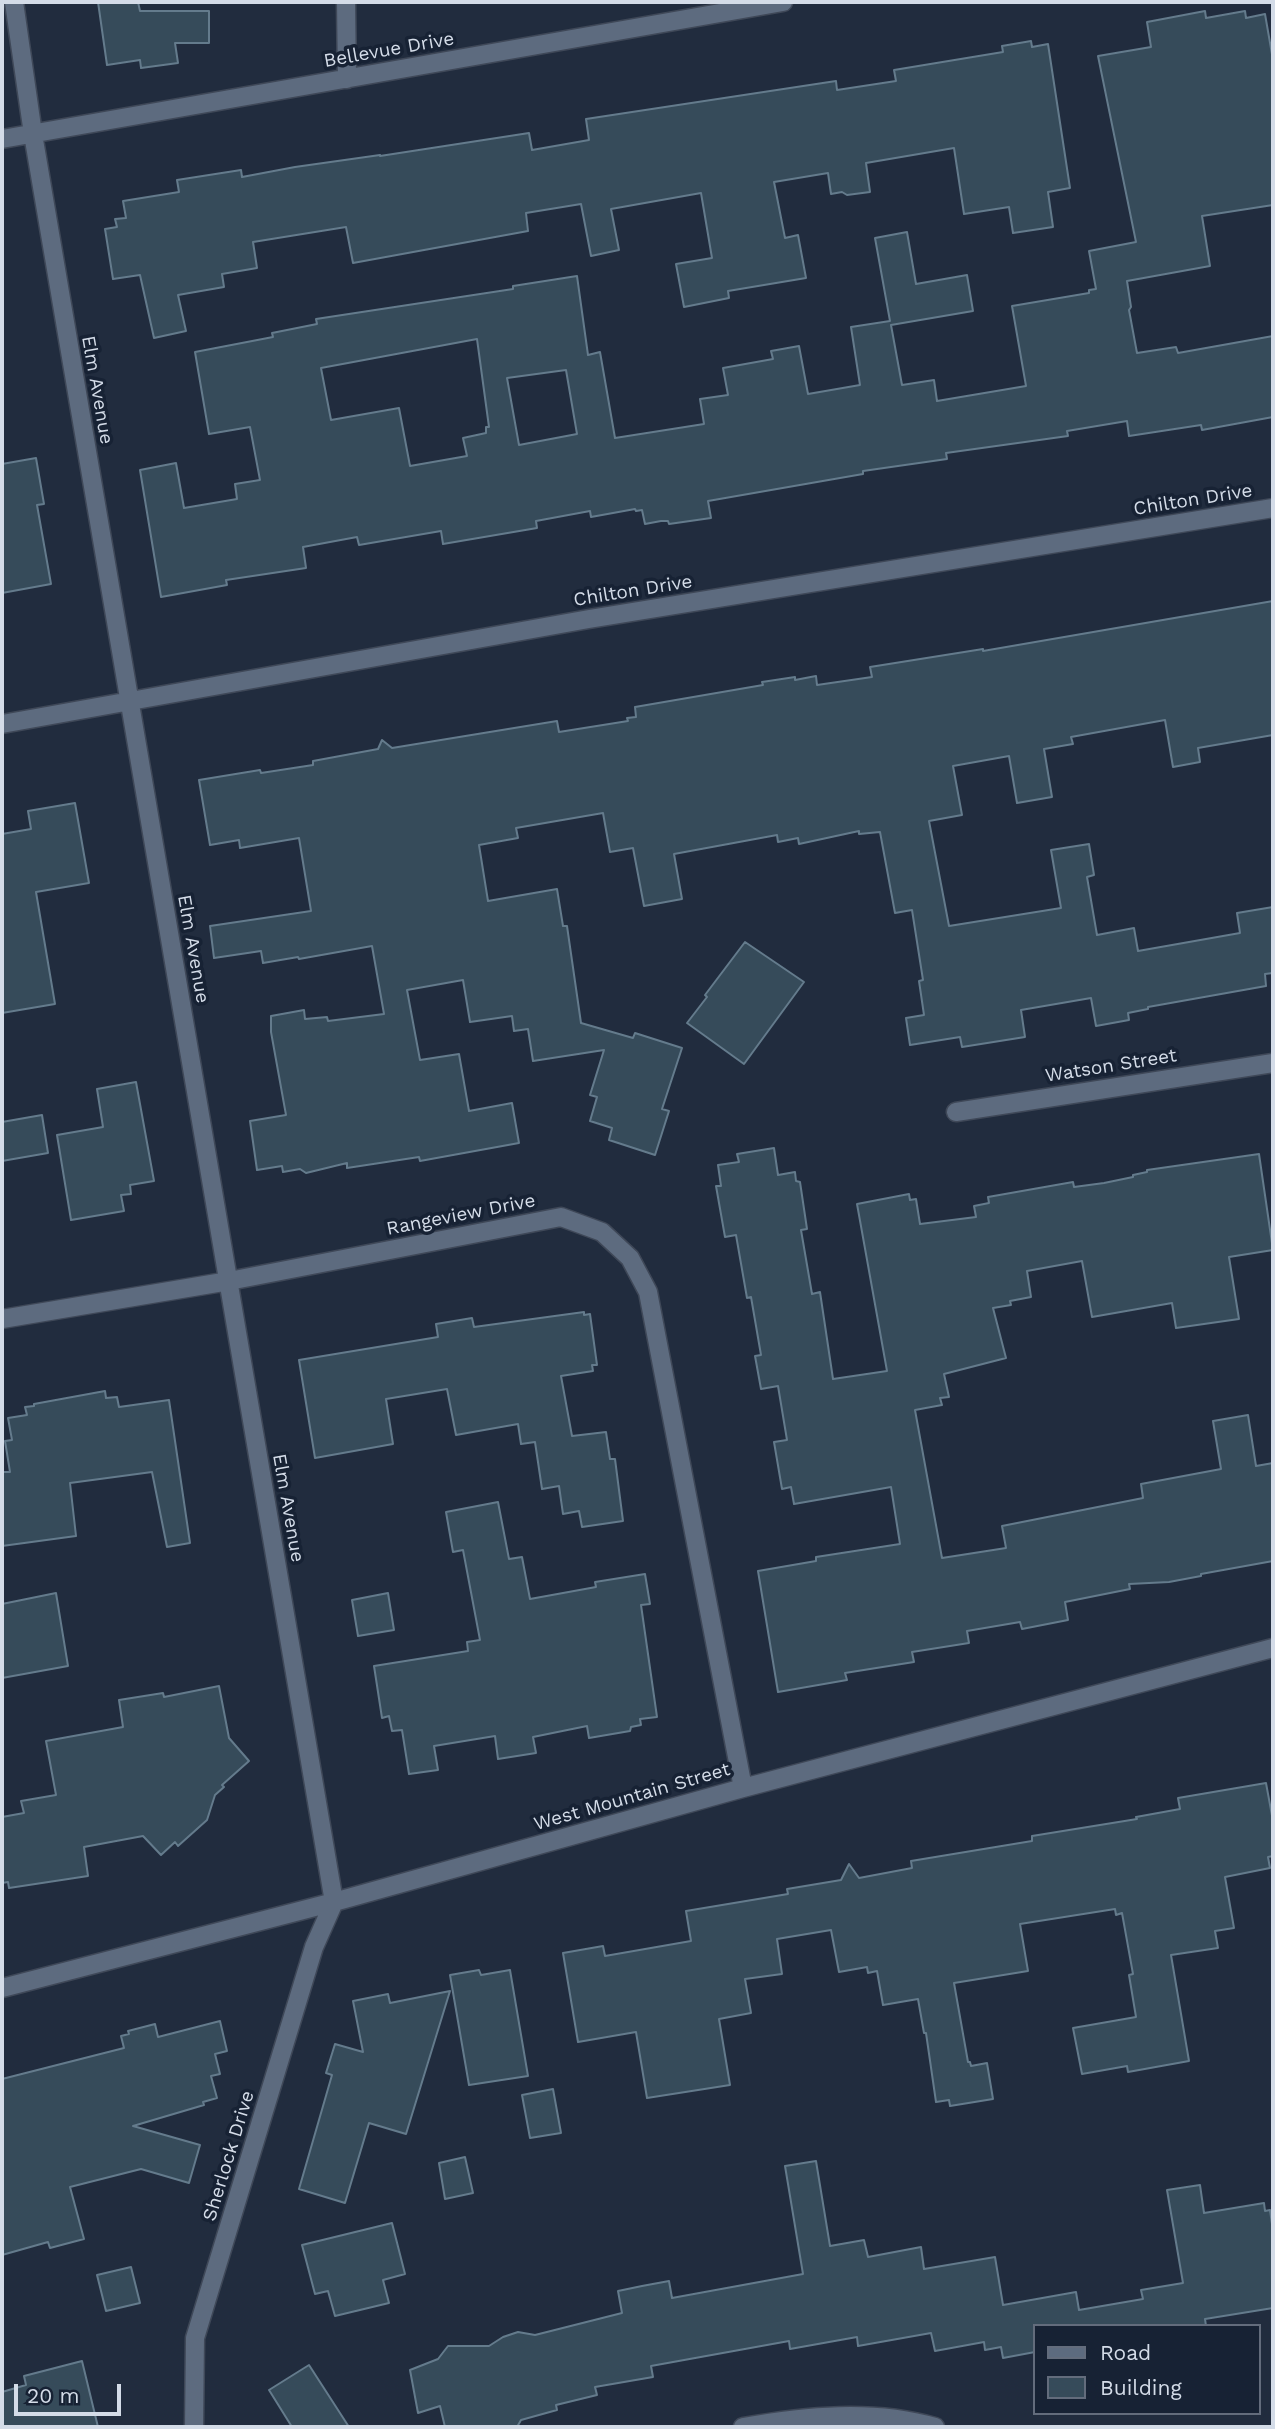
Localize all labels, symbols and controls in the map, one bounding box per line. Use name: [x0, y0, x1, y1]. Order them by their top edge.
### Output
street label: Bellevue Drive: [322, 27, 456, 73]
street label: Elm Avenue: [76, 334, 118, 446]
street label: Chilton Drive: [1132, 479, 1254, 521]
street label: Chilton Drive: [572, 570, 694, 612]
street label: Elm Avenue: [172, 893, 214, 1005]
street label: Watson Street: [1044, 1044, 1178, 1088]
street label: Rangeview Drive: [385, 1189, 537, 1241]
street label: Elm Avenue: [267, 1452, 309, 1564]
street label: West Mountain Street: [531, 1758, 733, 1836]
street label: Sherlock Drive: [198, 2088, 260, 2224]
legend: [1034, 2324, 1261, 2415]
text: Road: [1100, 2340, 1151, 2365]
scale bar: [18, 2370, 124, 2414]
text: Building: [1100, 2375, 1182, 2400]
text: 20 m: [27, 2383, 79, 2408]

